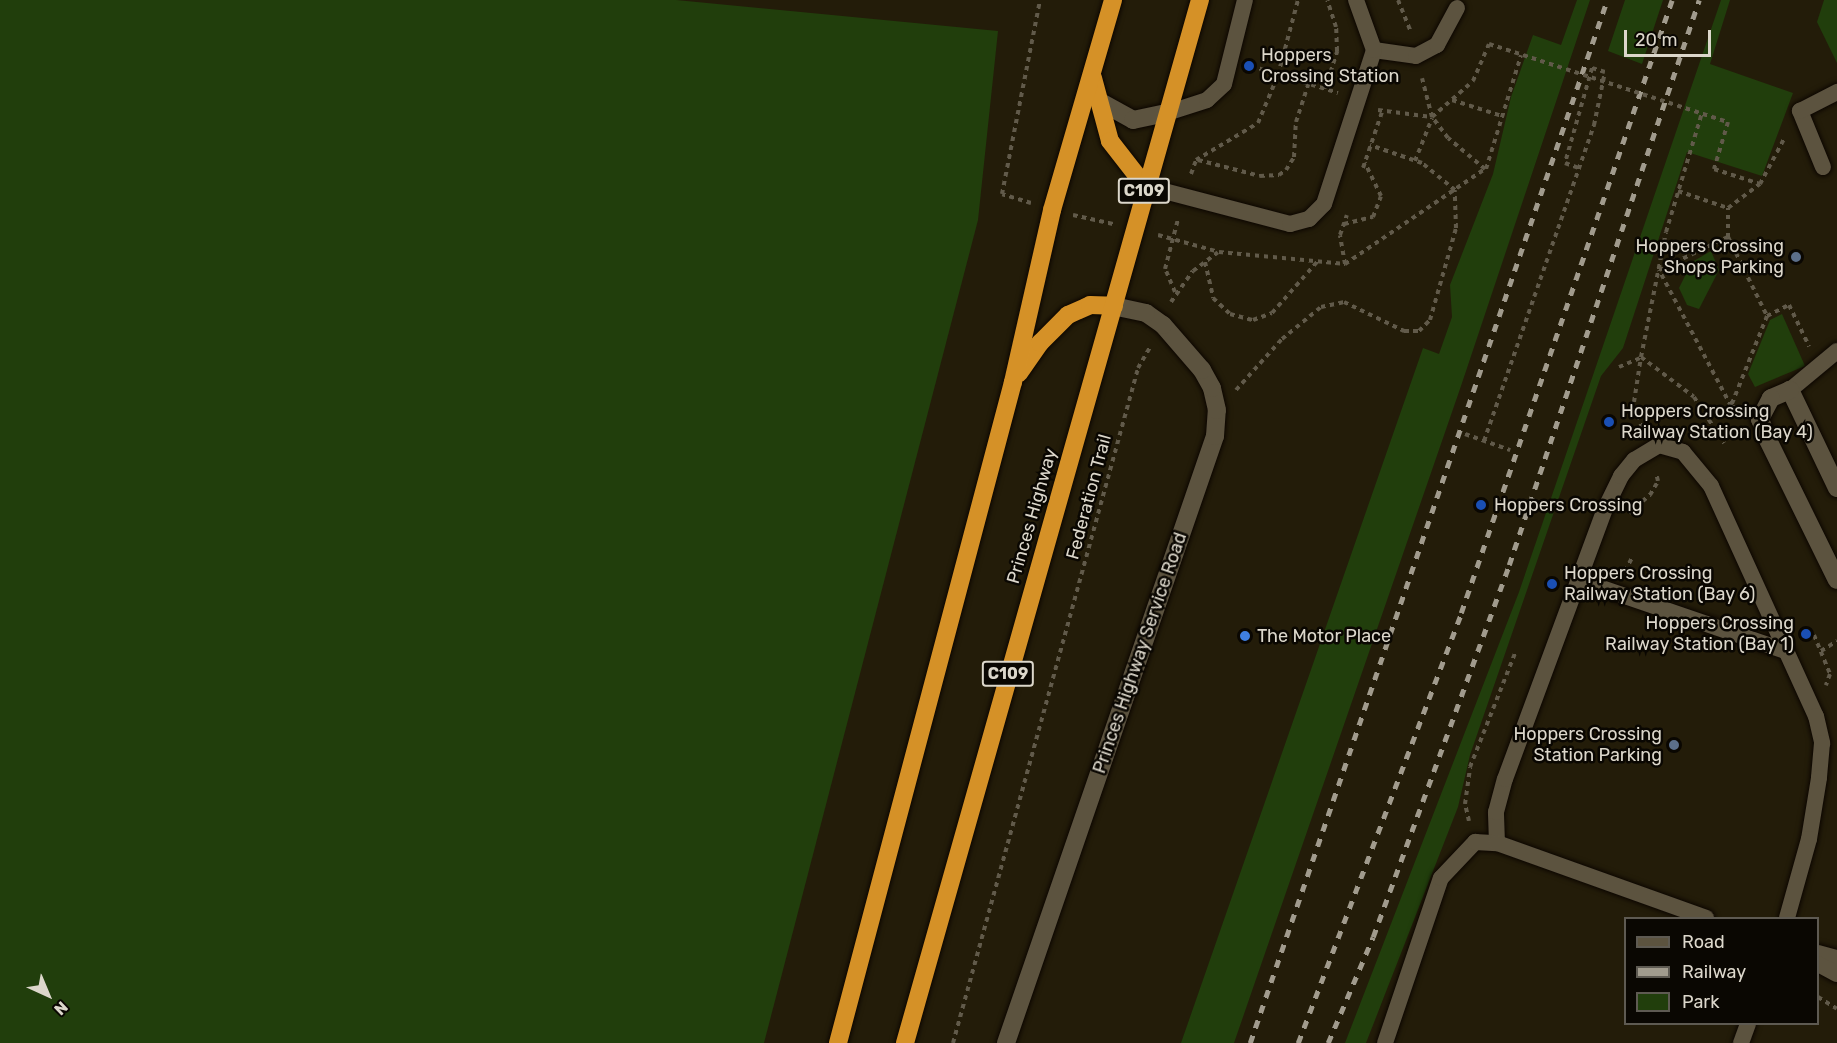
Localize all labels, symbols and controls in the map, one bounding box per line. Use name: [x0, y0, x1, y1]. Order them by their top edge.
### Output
scale bar: [1627, 18, 1714, 56]
text: 20 m: [1635, 29, 1677, 51]
place label: Hoppers Crossing Station: [1261, 45, 1399, 88]
marker: Hoppers Crossing Station: [1242, 59, 1256, 73]
road number: C109: [1117, 178, 1171, 204]
place label: Hoppers Crossing Shops Parking: [1635, 236, 1784, 278]
marker: Hoppers Crossing Shops Parking: [1789, 250, 1803, 264]
place label: Hoppers Crossing Railway Station (Bay 4): [1621, 401, 1814, 444]
marker: Hoppers Crossing Railway Station (Bay 4): [1602, 415, 1616, 429]
street label: Federation Trail: [1062, 432, 1116, 562]
street label: Princes Highway: [1002, 446, 1062, 586]
place label: Hoppers Crossing: [1494, 494, 1643, 516]
marker: Hoppers Crossing: [1472, 496, 1490, 514]
street label: Princes Highway Service Road: [1088, 529, 1192, 777]
place label: Hoppers Crossing Railway Station (Bay 6): [1564, 563, 1756, 606]
marker: Hoppers Crossing Railway Station (Bay 6): [1545, 577, 1559, 591]
place label: Hoppers Crossing Railway Station (Bay 1): [1604, 613, 1794, 656]
place label: The Motor Place: [1257, 625, 1392, 647]
marker: Hoppers Crossing Railway Station (Bay 1): [1799, 627, 1813, 641]
marker: The Motor Place: [1238, 629, 1252, 643]
road number: C109: [981, 661, 1035, 687]
place label: Hoppers Crossing Station Parking: [1513, 724, 1662, 766]
marker: Hoppers Crossing Station Parking: [1667, 738, 1681, 752]
legend: [1624, 917, 1819, 1025]
text: Road: [1682, 931, 1725, 953]
text: Railway: [1682, 961, 1746, 983]
north arrow: [18, 965, 78, 1025]
text: Park: [1682, 991, 1719, 1013]
text: N: [50, 997, 72, 1019]

